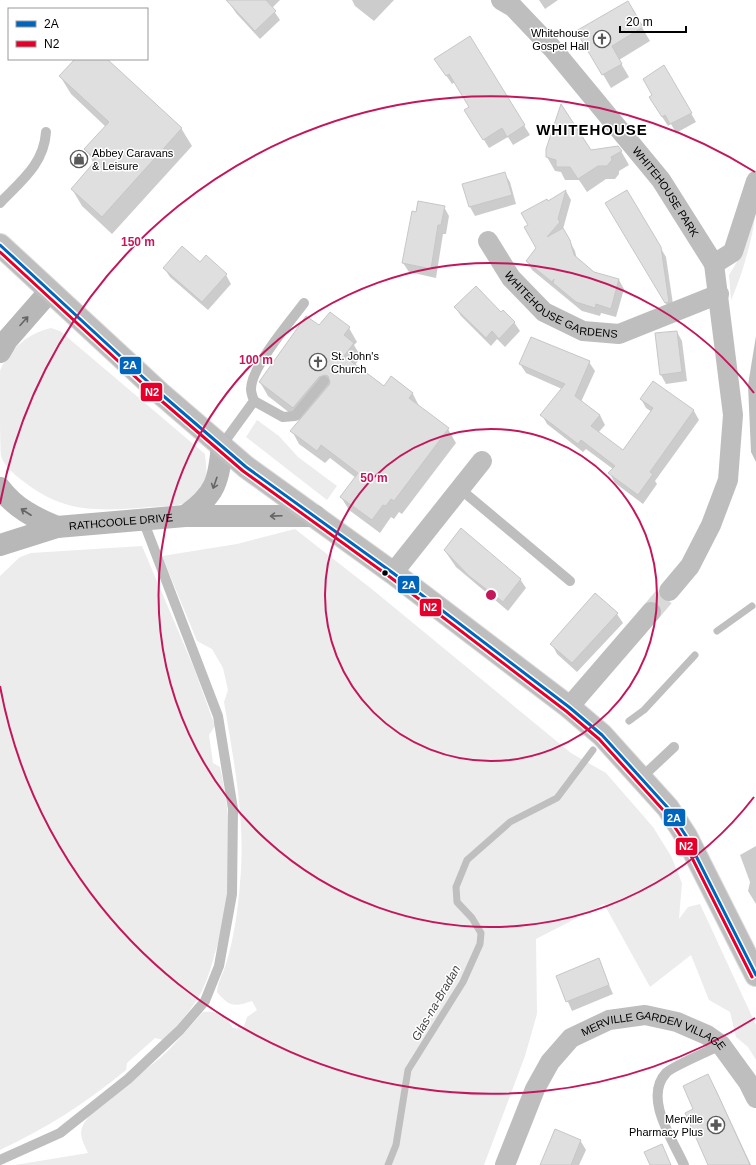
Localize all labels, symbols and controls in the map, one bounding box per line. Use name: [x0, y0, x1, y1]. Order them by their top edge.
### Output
legend: [8, 8, 148, 60]
scale bar: [620, 8, 686, 34]
text: 20 m: [626, 15, 653, 29]
text: 2A: [44, 17, 59, 31]
place label: Whitehouse Gospel Hall: [531, 27, 589, 52]
church icon: Whitehouse Gospel Hall: [592, 29, 612, 49]
text: N2: [44, 37, 60, 51]
district label: WHITEHOUSE: [536, 121, 648, 138]
street label: WHITEHOUSE PARK: [630, 144, 702, 239]
place label: Abbey Caravans & Leisure: [92, 147, 174, 172]
shop icon: Abbey Caravans & Leisure: [69, 149, 89, 169]
text: 150 m: [121, 235, 155, 249]
street label: WHITEHOUSE GARDENS: [502, 269, 618, 340]
one-way arrow: [19, 316, 28, 327]
place label: St. John's Church: [331, 350, 379, 375]
church icon: St. John's Church: [308, 352, 328, 372]
text: 100 m: [239, 353, 273, 367]
line badge: 2A: [119, 356, 142, 375]
text: 2A: [123, 359, 137, 371]
line badge: N2: [140, 382, 163, 402]
text: N2: [145, 386, 159, 398]
text: 50 m: [360, 471, 388, 485]
one-way arrow: [211, 477, 218, 490]
one-way arrow: [20, 508, 31, 516]
street label: RATHCOOLE DRIVE: [68, 511, 174, 532]
one-way arrow: [270, 512, 283, 519]
unlabelled marker: [380, 568, 390, 578]
line badge: 2A: [397, 575, 420, 594]
text: 2A: [402, 579, 416, 591]
centre of rings: [484, 588, 498, 602]
line badge: N2: [419, 598, 442, 617]
text: N2: [423, 601, 437, 613]
line badge: 2A: [663, 808, 686, 827]
text: 2A: [667, 812, 681, 824]
line badge: N2: [675, 837, 698, 856]
text: N2: [679, 840, 693, 852]
water label: Glas-na-Bradan: [409, 963, 463, 1043]
street label: MERVILLE GARDEN VILLAGE: [579, 1009, 728, 1052]
place label: Merville Pharmacy Plus: [629, 1113, 703, 1138]
pharmacy icon: Merville Pharmacy Plus: [706, 1115, 726, 1135]

